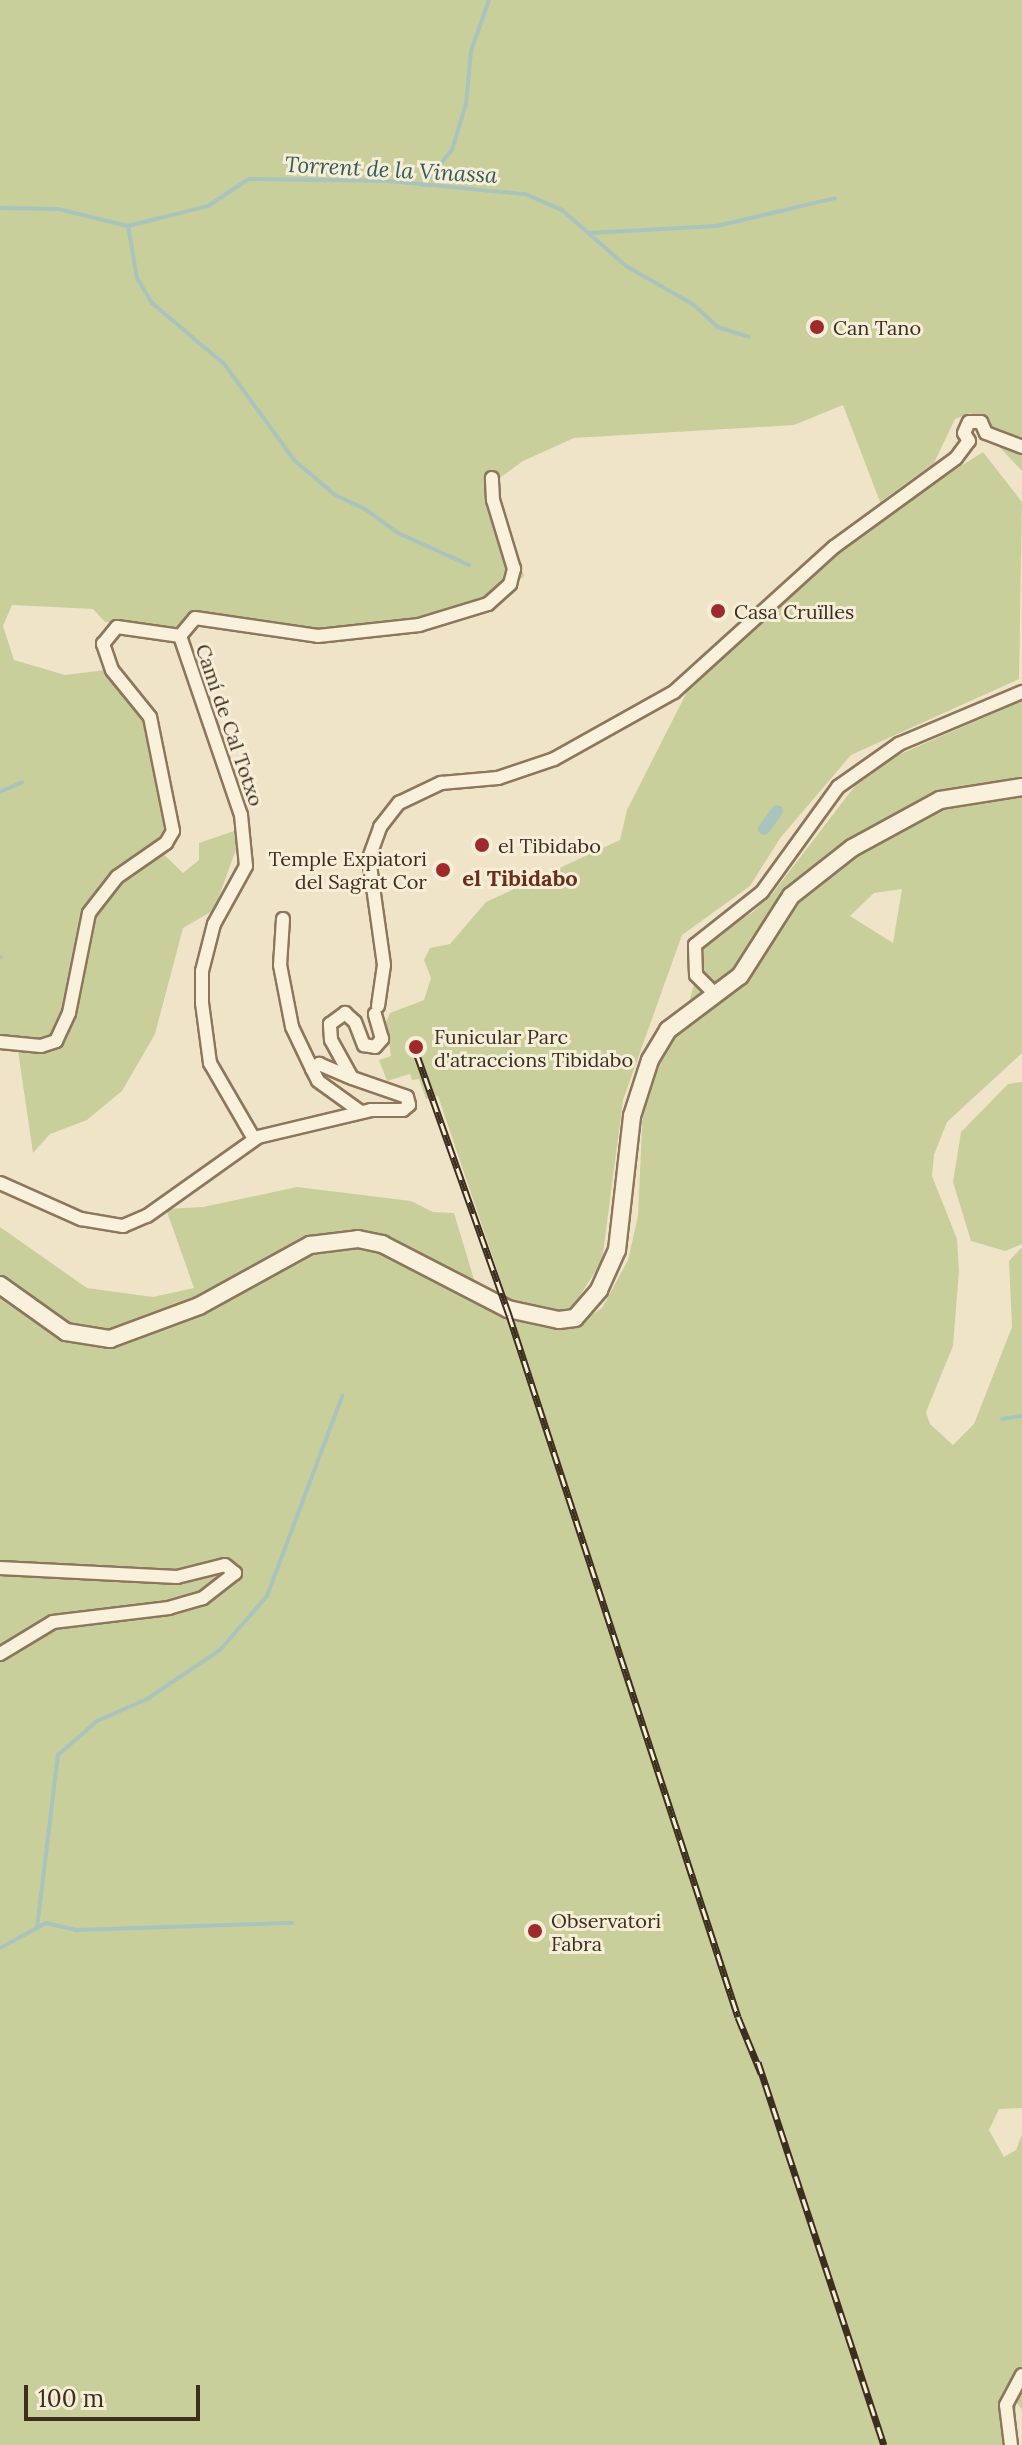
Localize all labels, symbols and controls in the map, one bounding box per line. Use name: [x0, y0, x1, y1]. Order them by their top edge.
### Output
water label: Torrent de la Vinassa: [284, 151, 498, 189]
place label: Can Tano: [833, 315, 921, 339]
marker: Can Tano: [808, 318, 826, 336]
place label: Casa Cruïlles: [734, 599, 854, 623]
marker: Casa Cruïlles: [709, 602, 727, 620]
street label: Camí de Cal Totxo: [191, 641, 269, 809]
place label: el Tibidabo: [498, 833, 601, 857]
marker: el Tibidabo: [473, 836, 491, 854]
place label: Temple Expiatori del Sagrat Cor: [268, 846, 427, 893]
marker: Temple Expiatori del Sagrat Cor: [434, 861, 452, 879]
district label: el Tibidabo: [462, 866, 578, 892]
place label: Funicular Parc d'atraccions Tibidabo: [434, 1024, 633, 1071]
marker: Funicular Parc d'atraccions Tibidabo: [405, 1036, 427, 1058]
place label: Observatori Fabra: [551, 1908, 661, 1955]
marker: Observatori Fabra: [526, 1922, 544, 1940]
scale bar: [28, 2369, 204, 2419]
text: 100 m: [38, 2383, 104, 2414]

